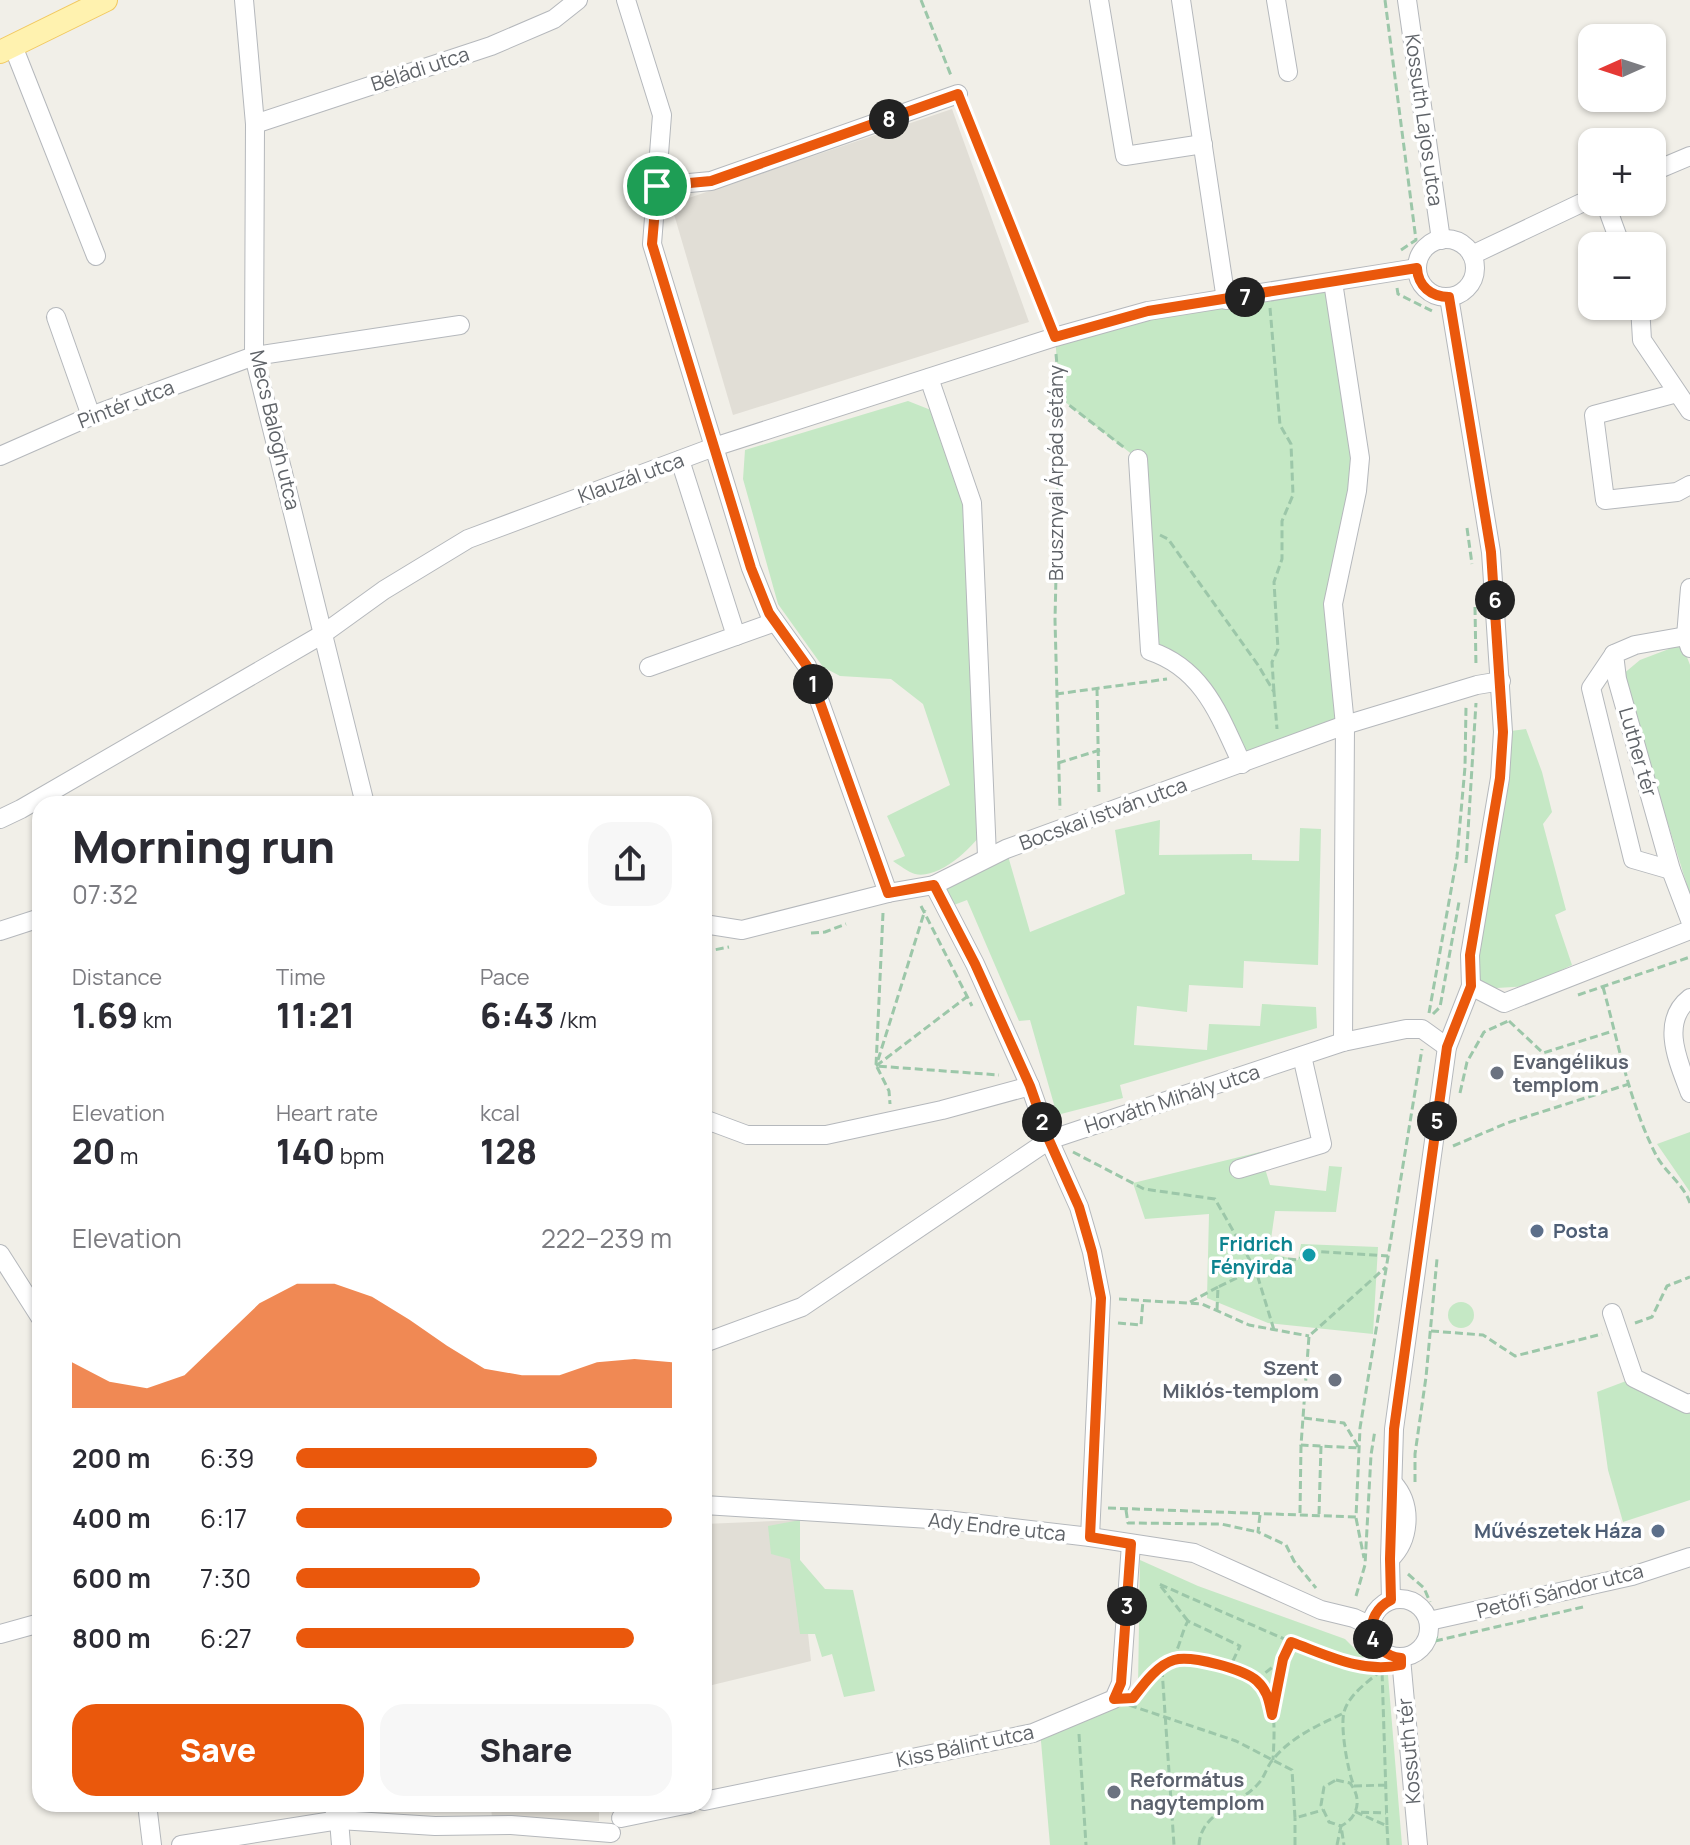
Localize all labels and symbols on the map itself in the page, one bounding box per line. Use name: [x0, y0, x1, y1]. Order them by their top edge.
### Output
north arrow: [1578, 24, 1666, 112]
street label: Kossuth Lajos utca: [1399, 32, 1450, 208]
street label: Béládi utca: [367, 40, 472, 97]
pin: 8: [869, 99, 909, 139]
pin: [623, 152, 691, 220]
pin: 7: [1225, 277, 1265, 317]
street label: Mecs Balogh utca: [244, 347, 307, 512]
street label: Brusznyai Árpád sétány: [1042, 365, 1069, 581]
street label: Pintér utca: [74, 373, 178, 434]
street label: Klauzál utca: [574, 446, 688, 509]
pin: 6: [1475, 580, 1515, 620]
pin: 1: [793, 664, 833, 704]
street label: Luther tér: [1613, 704, 1664, 800]
street label: Bocskai István utca: [1015, 771, 1190, 856]
place label: Evangélikus templom: [1513, 1048, 1629, 1098]
street label: Horváth Mihály utca: [1081, 1057, 1263, 1140]
marker: Evangélikus templom: [1488, 1064, 1506, 1082]
pin: 5: [1417, 1101, 1457, 1141]
pin: 2: [1022, 1102, 1062, 1142]
place label: Posta: [1553, 1217, 1609, 1244]
marker: Posta: [1528, 1222, 1546, 1240]
place label: Fridrich Fényirda: [1211, 1230, 1293, 1280]
marker: Fridrich Fényirda: [1300, 1246, 1318, 1264]
place label: Szent Miklós-templom: [1162, 1354, 1319, 1404]
marker: Szent Miklós-templom: [1326, 1371, 1344, 1389]
street label: Ady Endre utca: [927, 1506, 1067, 1547]
place label: Művészetek Háza: [1474, 1517, 1642, 1544]
marker: Művészetek Háza: [1649, 1522, 1667, 1540]
street label: Petőfi Sándor utca: [1474, 1557, 1646, 1624]
pin: 3: [1107, 1586, 1147, 1626]
pin: 4: [1353, 1619, 1393, 1659]
street label: Kossuth tér: [1390, 1697, 1427, 1805]
street label: Kiss Bálint utca: [894, 1718, 1036, 1773]
place label: Református nagytemplom: [1130, 1766, 1264, 1816]
marker: Református nagytemplom: [1105, 1783, 1123, 1801]

